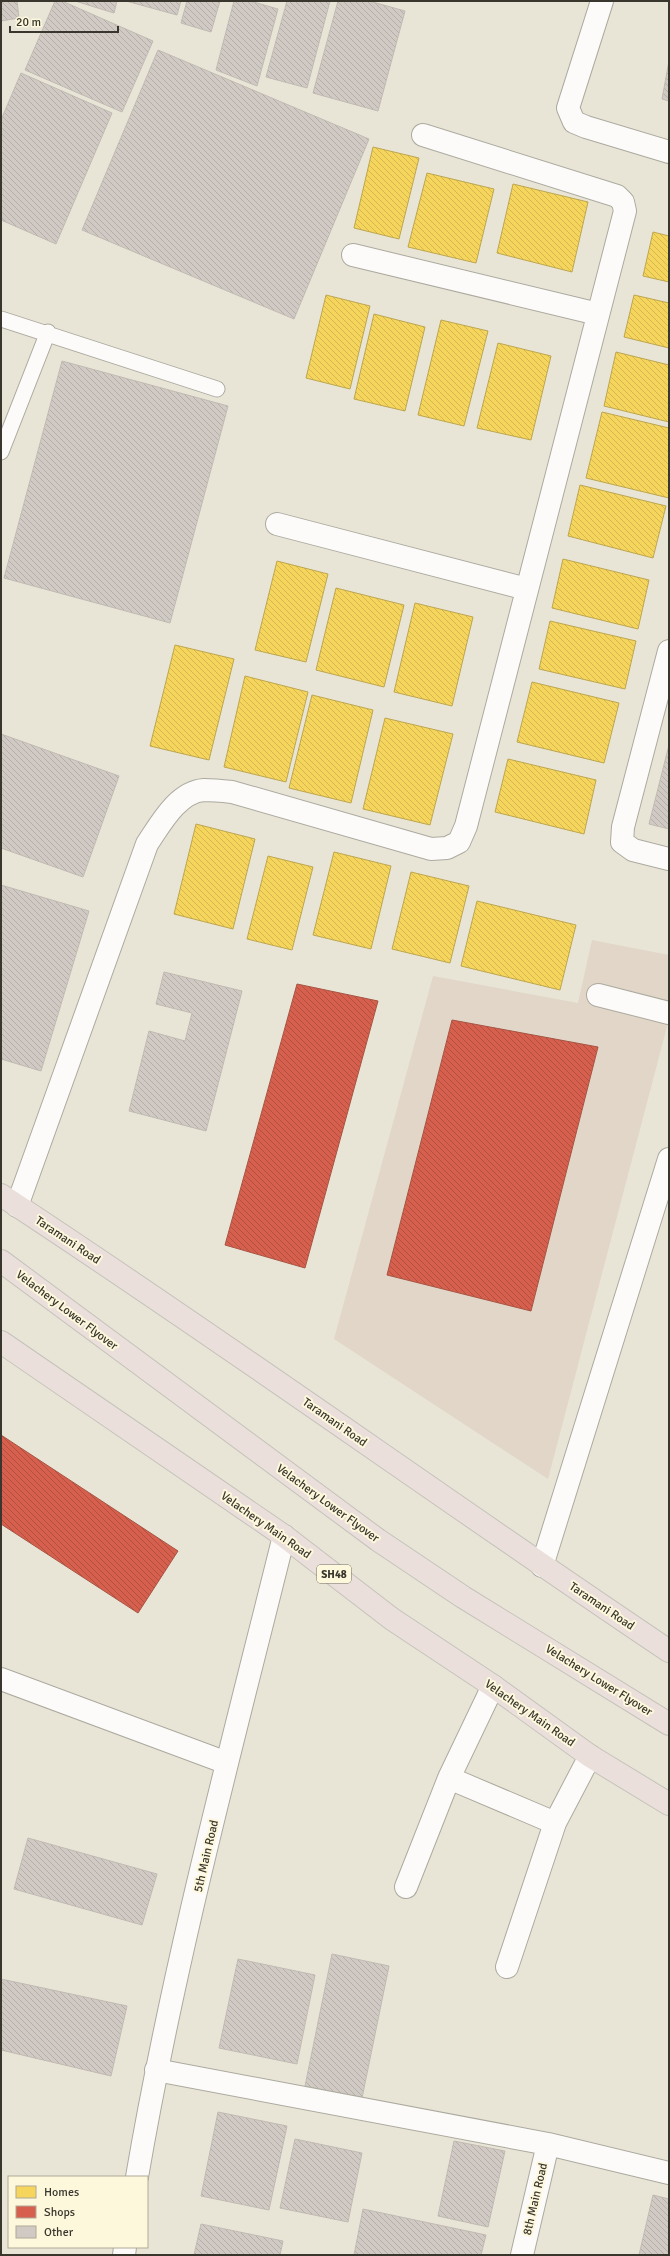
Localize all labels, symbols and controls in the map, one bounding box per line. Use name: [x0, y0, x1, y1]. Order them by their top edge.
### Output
scale bar: [10, 8, 118, 34]
text: 20 m: [16, 15, 41, 30]
street label: Taramani Road: [32, 1213, 103, 1268]
street label: Velachery Lower Flyover: [13, 1267, 121, 1354]
street label: Taramani Road: [300, 1395, 370, 1450]
street label: Velachery Lower Flyover: [273, 1461, 383, 1546]
street label: Velachery Main Road: [218, 1489, 314, 1562]
road number: SH48: [317, 1565, 351, 1583]
street label: Taramani Road: [566, 1579, 637, 1634]
street label: Velachery Lower Flyover: [542, 1641, 656, 1720]
street label: Velachery Main Road: [482, 1677, 578, 1750]
street label: 5th Main Road: [191, 1818, 222, 1894]
street label: 8th Main Road: [520, 2161, 551, 2237]
legend: [8, 2176, 148, 2248]
text: Homes: [44, 2185, 79, 2200]
text: Shops: [44, 2205, 75, 2220]
text: Other: [44, 2225, 74, 2240]

